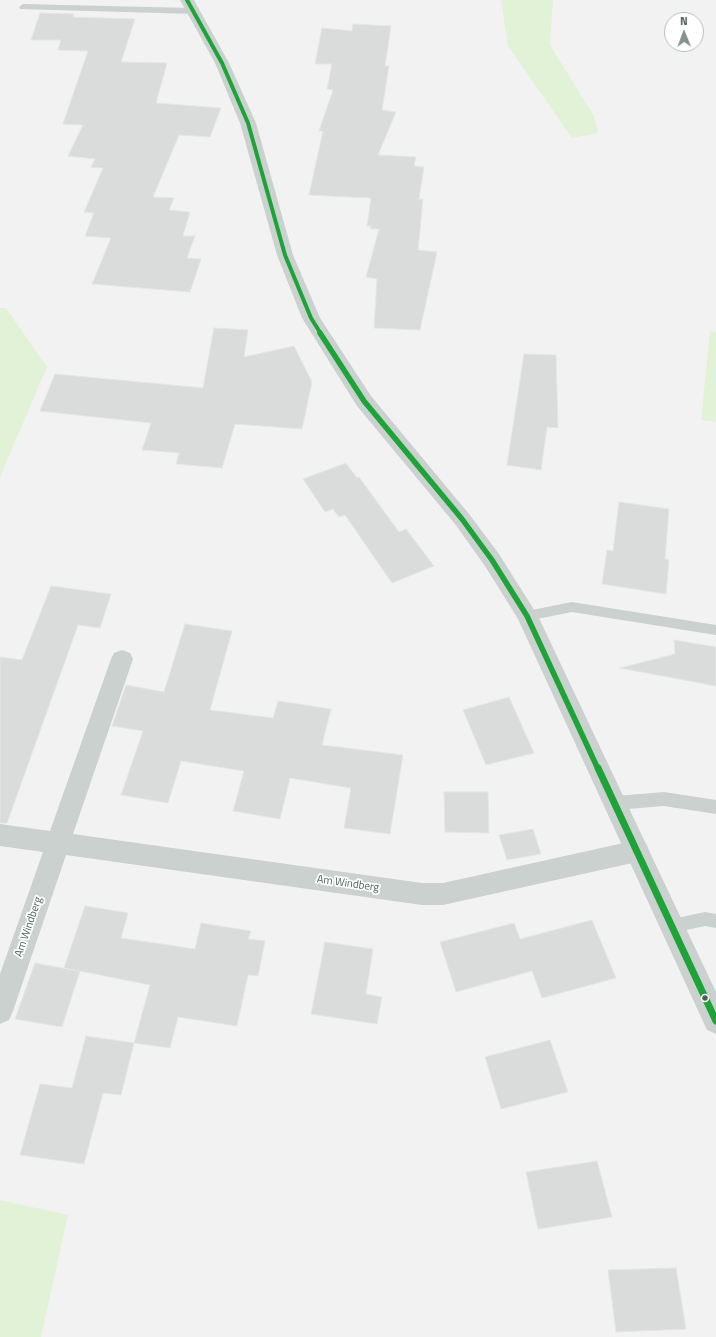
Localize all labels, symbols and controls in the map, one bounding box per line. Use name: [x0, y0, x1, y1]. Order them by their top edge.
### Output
north arrow: [664, 12, 704, 52]
text: N: [680, 13, 688, 29]
street label: Am Windberg: [316, 873, 380, 895]
street label: Am Windberg: [13, 895, 45, 959]
unlabelled marker: [700, 993, 710, 1003]

